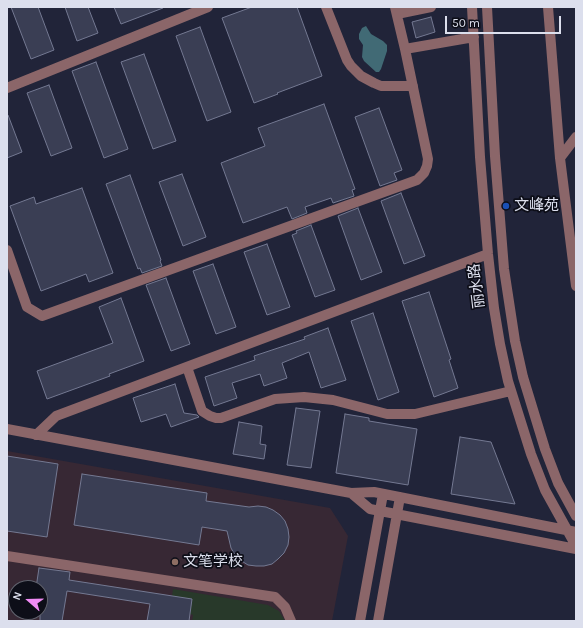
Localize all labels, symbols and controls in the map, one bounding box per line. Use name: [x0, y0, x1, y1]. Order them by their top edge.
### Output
scale bar: [447, 8, 563, 34]
text: 50 m: [452, 16, 480, 30]
place label: 文峰苑: [514, 197, 559, 215]
marker: 文峰苑: [501, 201, 511, 211]
street label: 丽水路: [465, 263, 489, 309]
place label: 文笔学校: [183, 553, 243, 571]
marker: 文笔学校: [170, 557, 180, 567]
north arrow: [8, 580, 48, 620]
text: N: [10, 590, 25, 602]

